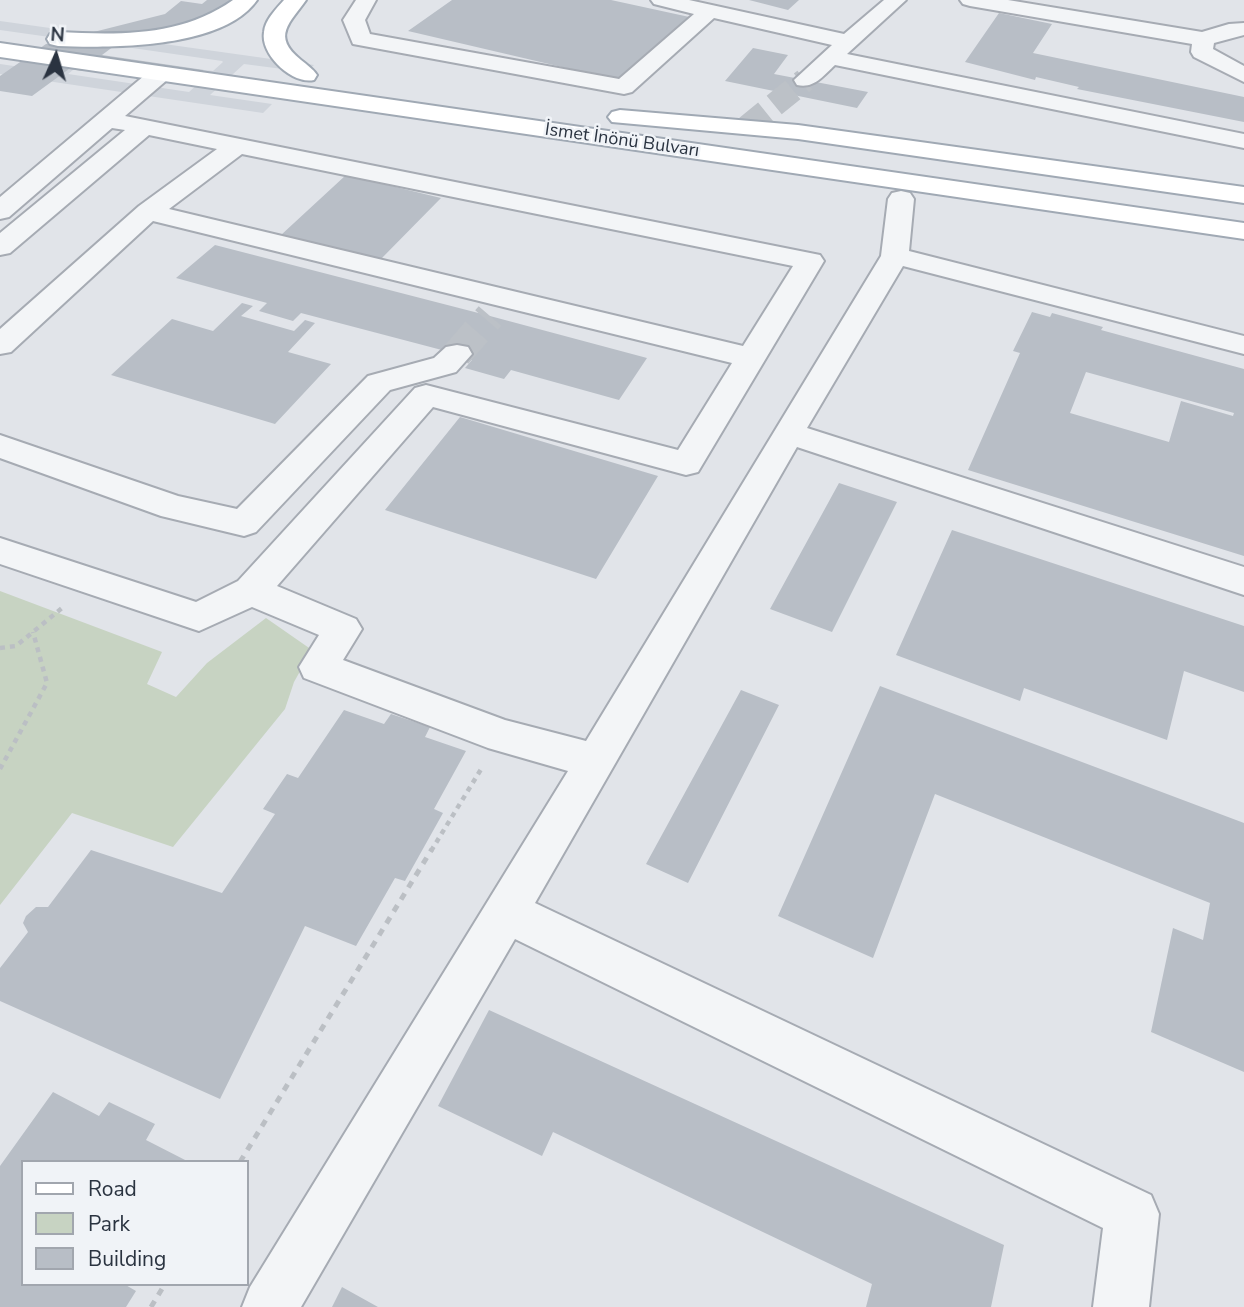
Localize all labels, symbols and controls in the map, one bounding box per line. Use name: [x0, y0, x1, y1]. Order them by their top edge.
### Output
north arrow: [21, 21, 91, 91]
text: N: [49, 22, 65, 49]
street label: İsmet İnönü Bulvarı: [543, 119, 701, 163]
legend: [21, 1160, 248, 1286]
text: Road: [88, 1175, 137, 1203]
text: Park: [88, 1210, 130, 1238]
text: Building: [88, 1245, 166, 1273]

